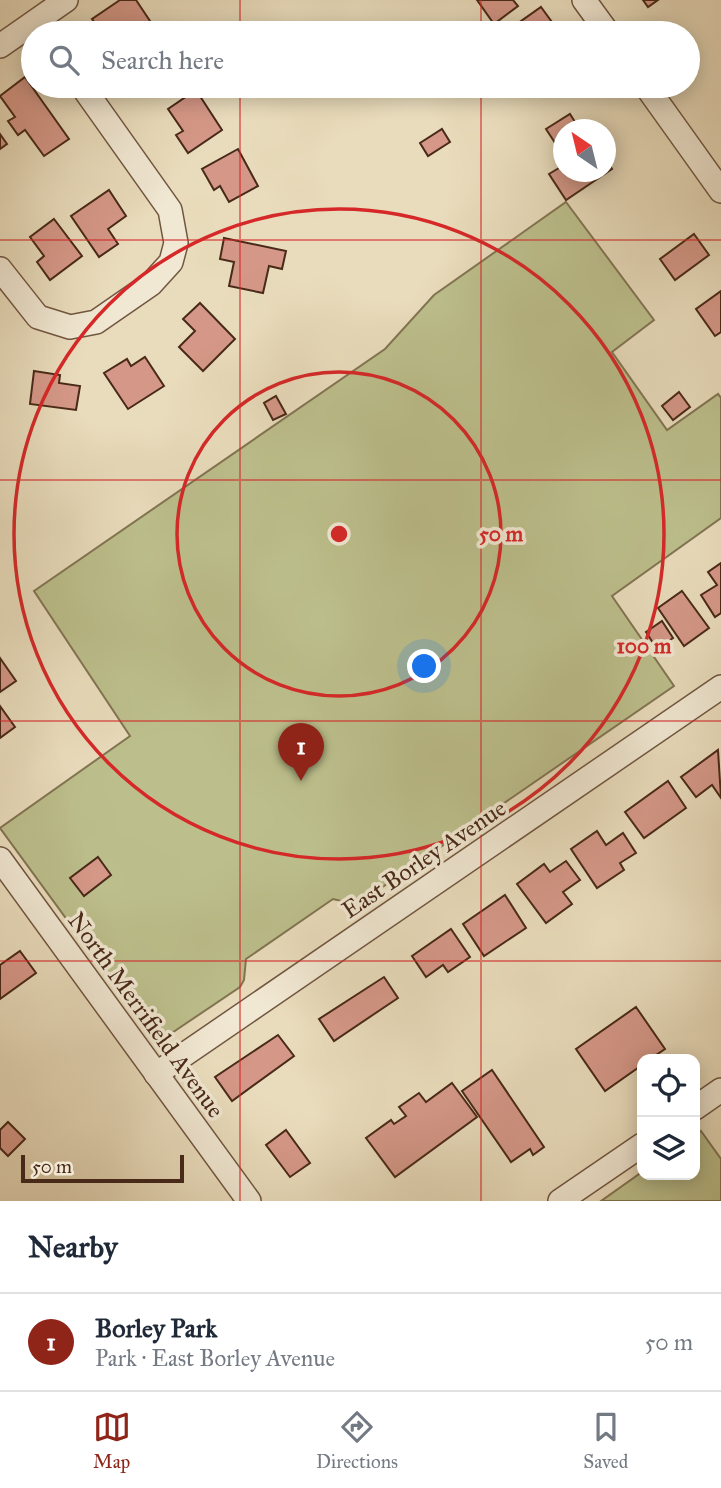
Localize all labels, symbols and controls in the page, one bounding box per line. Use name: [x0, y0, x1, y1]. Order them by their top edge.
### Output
search box: [21, 21, 700, 98]
icon: search: [45, 41, 83, 79]
text: Search here: [101, 44, 224, 76]
north arrow: [553, 119, 616, 182]
text: 50 m: [479, 521, 523, 547]
centre of rings: [327, 522, 351, 546]
text: 100 m: [617, 633, 672, 659]
your location: [407, 649, 441, 683]
pin: 1: [278, 723, 324, 781]
street label: East Borley Avenue: [336, 793, 512, 925]
street label: North Merrifield Avenue: [61, 906, 231, 1124]
map controls: [637, 1054, 700, 1180]
button: locate: [637, 1054, 700, 1117]
button: layers: [637, 1117, 700, 1180]
scale bar: [21, 1152, 184, 1184]
text: 50 m: [32, 1155, 72, 1178]
text: Nearby: [28, 1229, 118, 1265]
text: Borley Park: [95, 1312, 217, 1344]
text: 1: [46, 1328, 56, 1356]
text: 50 m: [645, 1328, 693, 1356]
text: Park · East Borley Avenue: [95, 1344, 335, 1372]
tab: Map: [93, 1408, 131, 1473]
tab: Directions: [316, 1408, 398, 1473]
tab: Saved: [583, 1408, 628, 1473]

